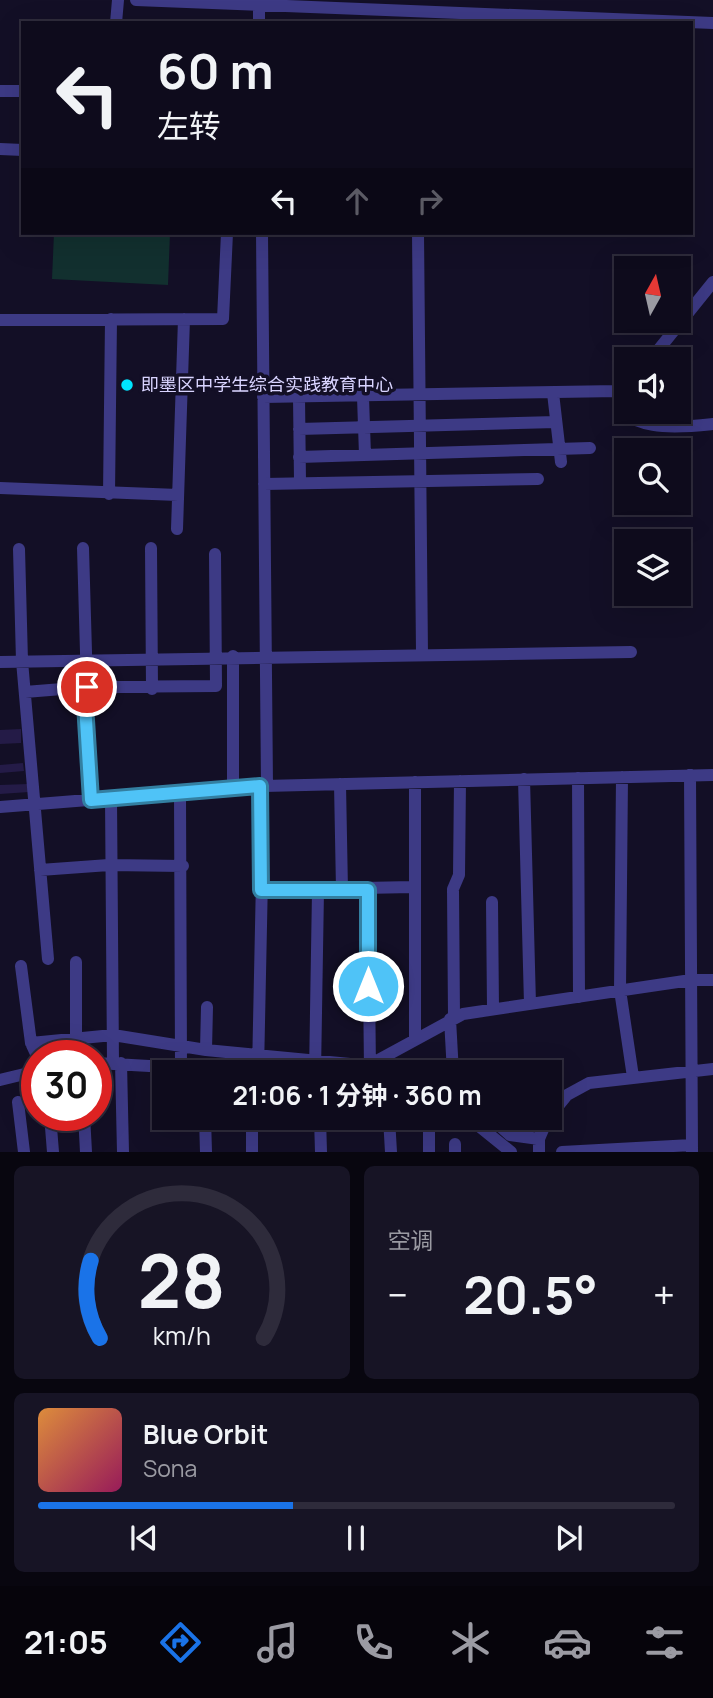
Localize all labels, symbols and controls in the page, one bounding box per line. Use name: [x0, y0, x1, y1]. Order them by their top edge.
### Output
text: 60 m: [157, 37, 274, 104]
icon: left: [42, 49, 133, 140]
text: 左转: [157, 104, 221, 148]
icon: left: [265, 182, 303, 220]
icon: ahead: [338, 182, 376, 220]
icon: right: [411, 182, 449, 220]
north arrow: [614, 256, 691, 332]
map controls: [614, 256, 691, 606]
button: sound: [614, 347, 691, 424]
place label: 即墨区中学生综合实践教育中心: [141, 372, 393, 396]
marker: 即墨区中学生综合实践教育中心: [119, 377, 135, 393]
button: search: [614, 438, 691, 515]
button: layers: [614, 529, 691, 606]
pin: [57, 657, 117, 717]
icon: arrive: [68, 668, 106, 706]
position arrow: [331, 949, 405, 1023]
speed limit sign: 30: [21, 1040, 112, 1131]
text: 21:06 · 1 分钟 · 360 m: [232, 1077, 482, 1113]
text: 空调: [388, 1224, 434, 1256]
text: 28: [138, 1231, 226, 1331]
text: 20.5°: [463, 1259, 598, 1330]
text: −: [388, 1268, 408, 1320]
text: +: [653, 1268, 675, 1320]
text: km/h: [153, 1318, 211, 1353]
text: Blue Orbit: [143, 1416, 268, 1452]
text: Sona: [143, 1452, 197, 1484]
icon: previous: [125, 1519, 163, 1557]
icon: pause: [337, 1519, 375, 1557]
icon: next: [550, 1519, 588, 1557]
icon: directions: [156, 1618, 205, 1667]
icon: music: [253, 1618, 302, 1667]
icon: phone: [349, 1618, 398, 1667]
icon: climate: [446, 1618, 495, 1667]
icon: car: [543, 1618, 592, 1667]
icon: filters: [640, 1618, 689, 1667]
text: 21:05: [24, 1620, 108, 1664]

